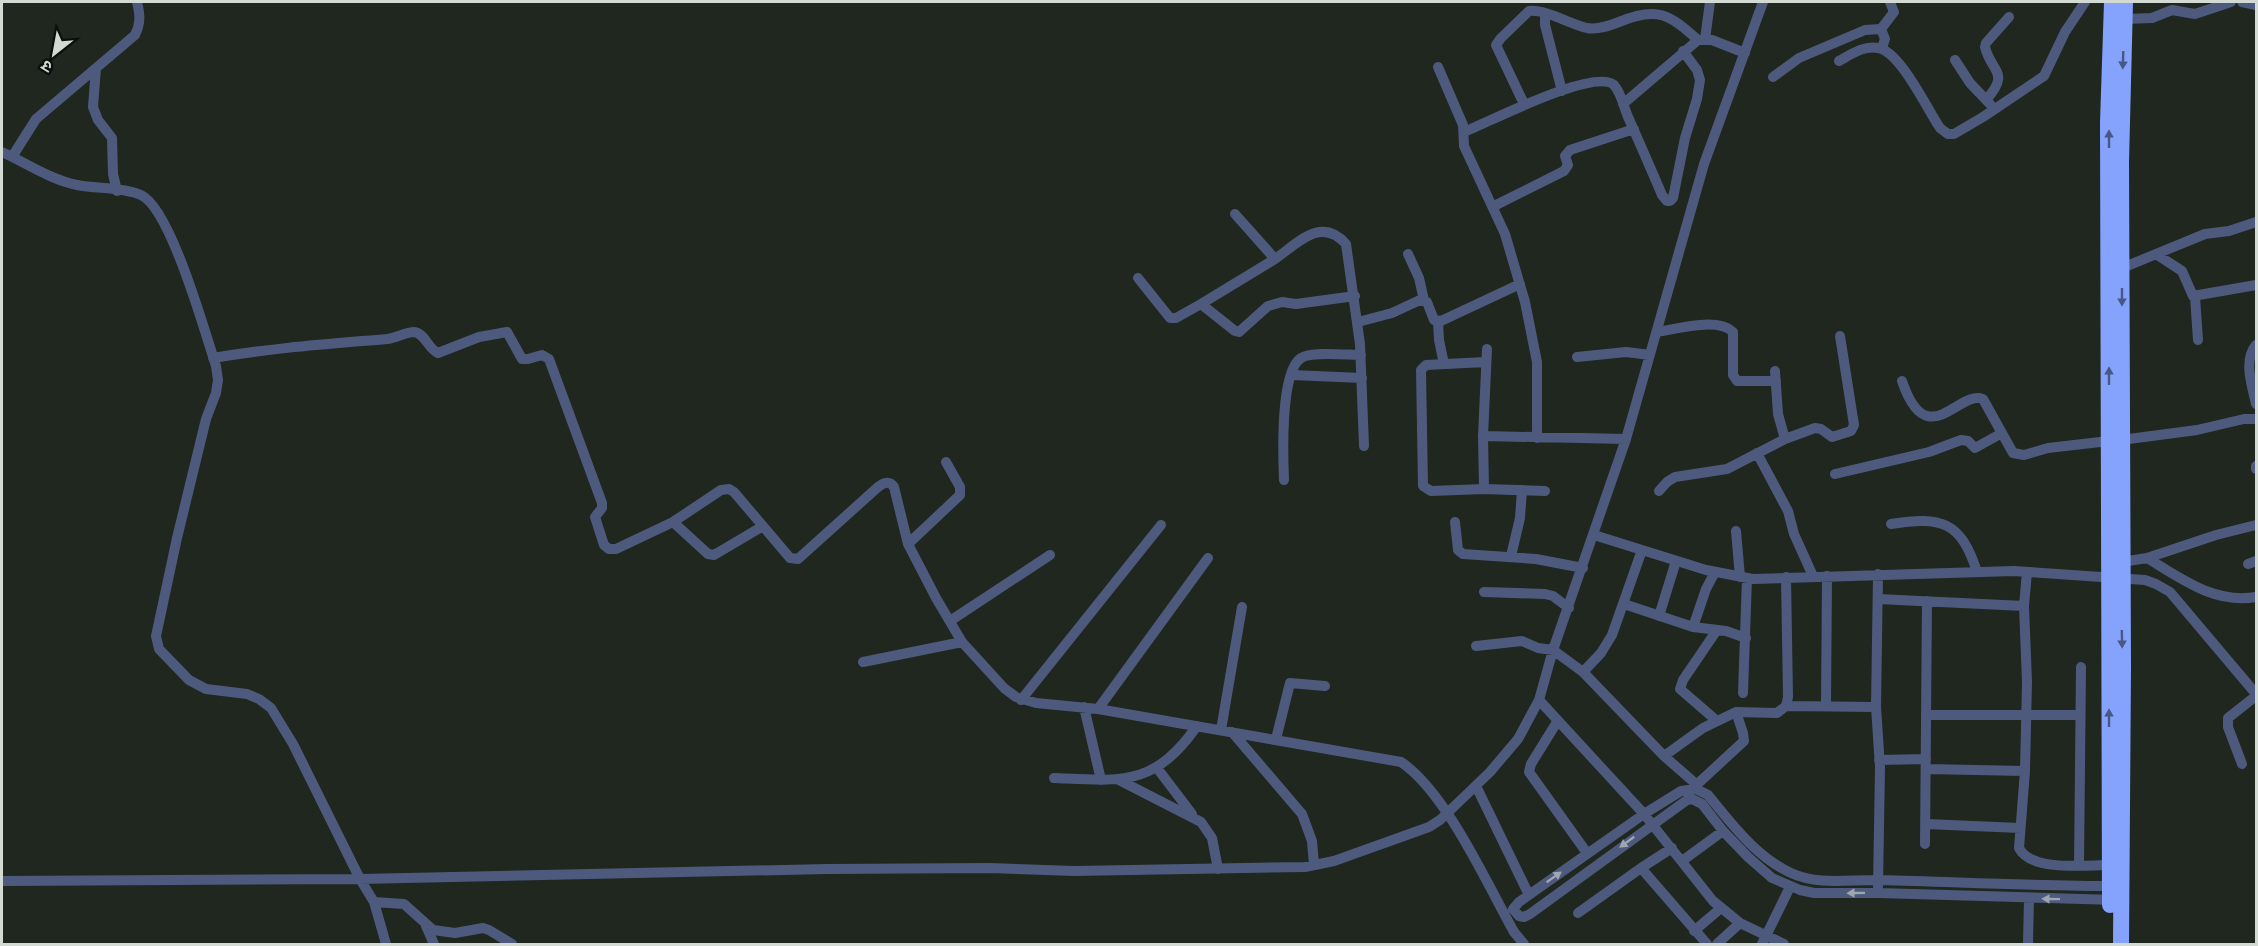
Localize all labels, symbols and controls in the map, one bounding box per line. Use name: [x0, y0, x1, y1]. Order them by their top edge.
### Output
north arrow: [24, 24, 84, 84]
one-way arrow: [2118, 50, 2128, 69]
text: उ: [37, 56, 55, 78]
one-way arrow: [2104, 130, 2114, 149]
one-way arrow: [2117, 287, 2127, 306]
one-way arrow: [2104, 367, 2114, 386]
one-way arrow: [2118, 629, 2127, 648]
one-way arrow: [2105, 709, 2114, 728]
one-way arrow: [1620, 836, 1636, 848]
one-way arrow: [1546, 872, 1562, 883]
one-way arrow: [1847, 888, 1866, 898]
one-way arrow: [2042, 894, 2061, 904]

